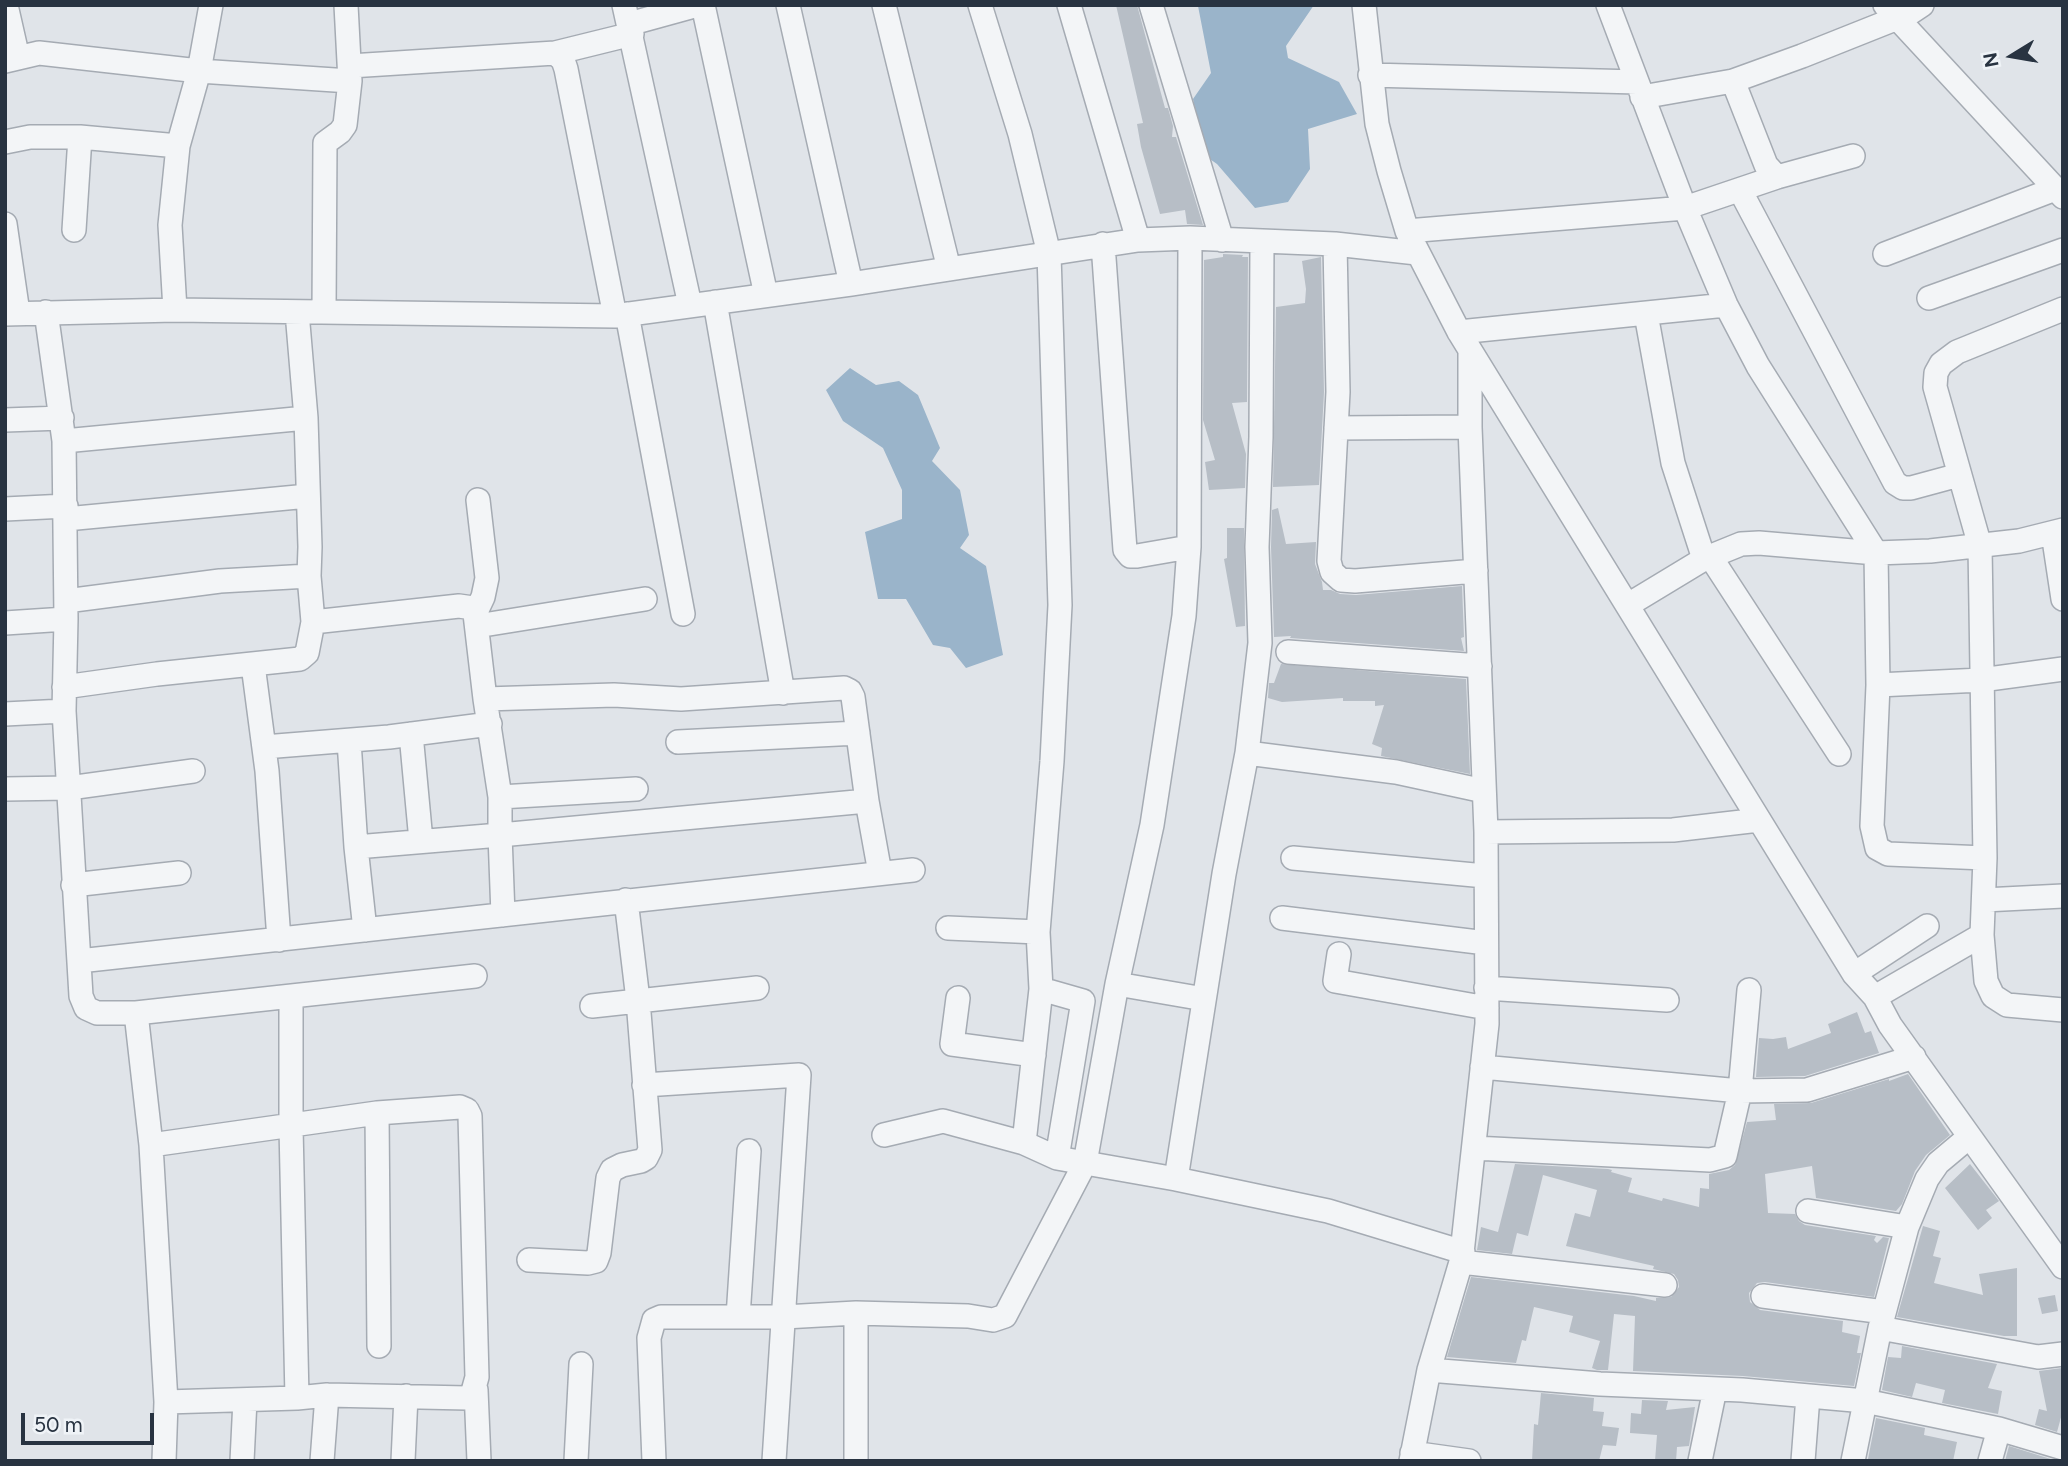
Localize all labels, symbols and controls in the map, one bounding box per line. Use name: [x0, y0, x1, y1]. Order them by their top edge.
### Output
north arrow: [1977, 21, 2047, 91]
text: N: [1978, 51, 2004, 70]
scale bar: [24, 1400, 158, 1444]
text: 50 m: [34, 1412, 83, 1437]

